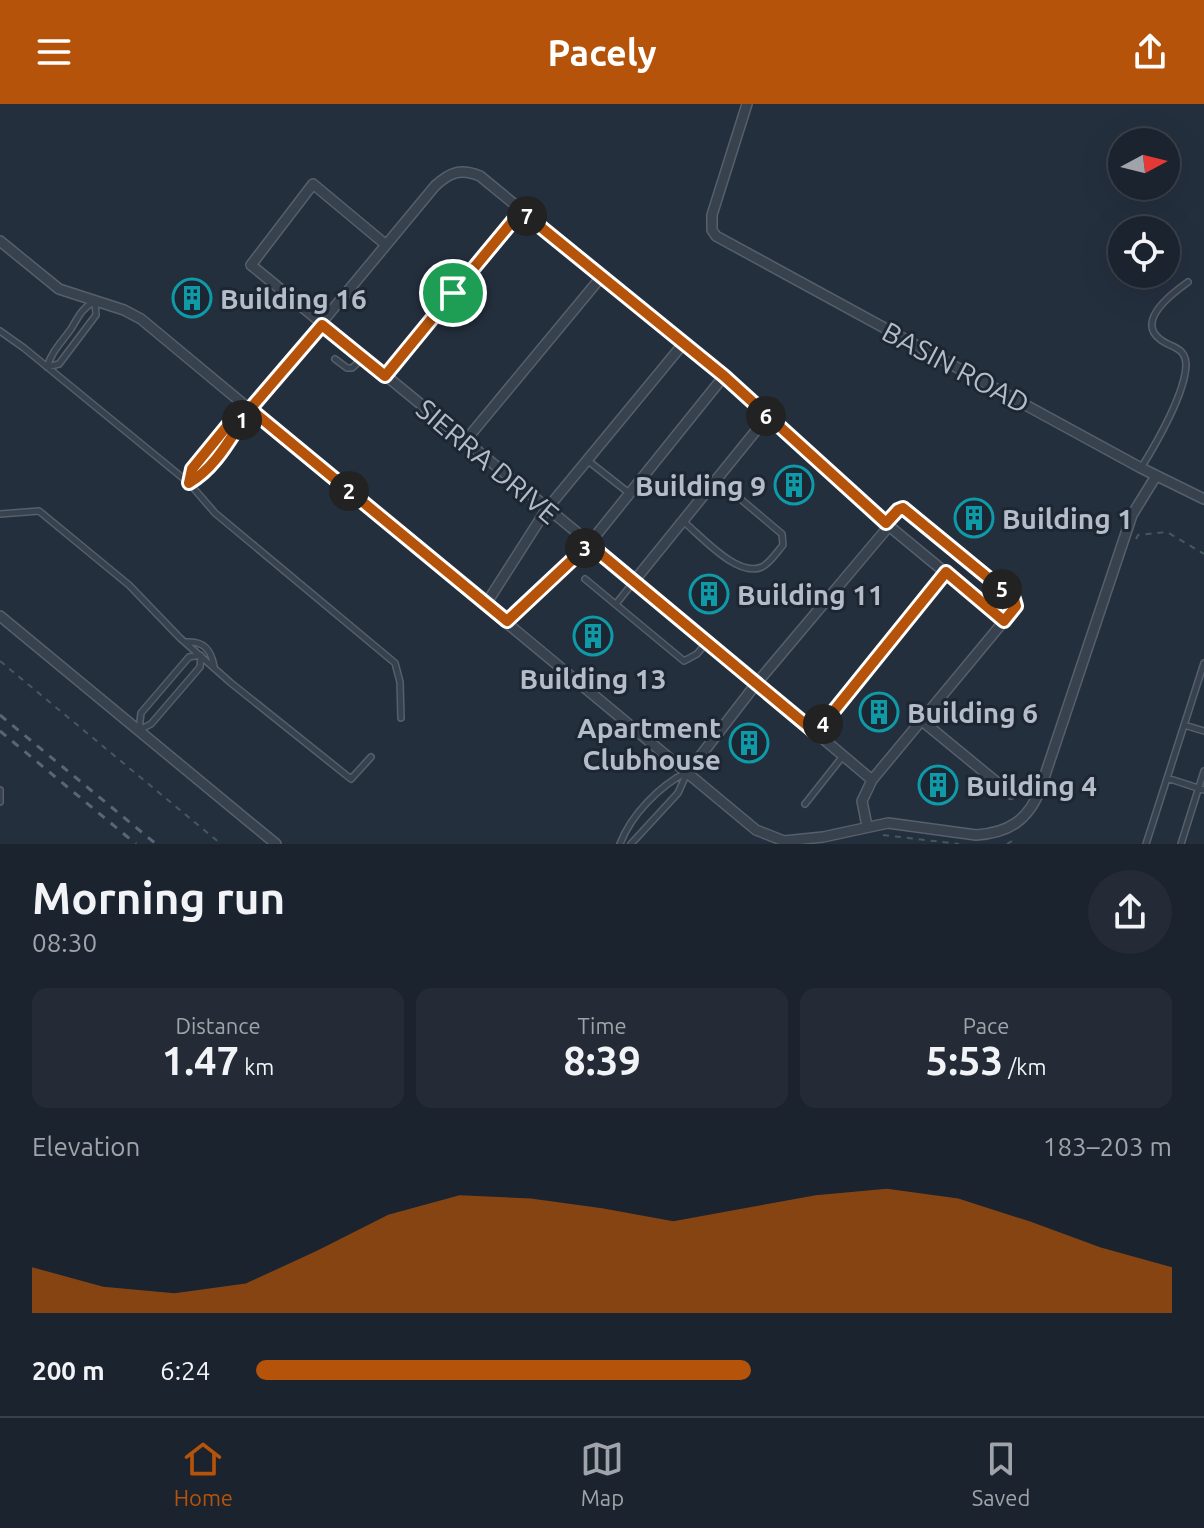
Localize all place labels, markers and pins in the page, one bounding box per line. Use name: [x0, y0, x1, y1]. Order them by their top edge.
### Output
pin: 7: [507, 196, 547, 236]
pin: [419, 259, 487, 327]
building icon: Building 16: [171, 277, 213, 319]
place label: Building 16: [220, 283, 367, 314]
pin: 6: [746, 396, 786, 436]
pin: 1: [222, 400, 262, 440]
building icon: Building 9: [773, 464, 815, 506]
place label: Building 9: [635, 470, 766, 501]
pin: 2: [329, 471, 369, 511]
building icon: Building 1: [953, 497, 995, 539]
place label: Building 1: [1002, 503, 1133, 534]
pin: 3: [565, 528, 605, 568]
pin: 5: [982, 569, 1022, 609]
building icon: Building 11: [688, 573, 730, 615]
place label: Building 11: [737, 579, 884, 610]
building icon: Building 13: [572, 615, 614, 657]
place label: Building 13: [520, 663, 666, 694]
building icon: Building 6: [858, 691, 900, 733]
place label: Building 6: [907, 697, 1038, 728]
pin: 4: [803, 704, 843, 744]
place label: Apartment Clubhouse: [577, 712, 721, 775]
building icon: Apartment Clubhouse: [728, 722, 770, 764]
building icon: Building 4: [917, 764, 959, 806]
place label: Building 4: [966, 770, 1097, 801]

